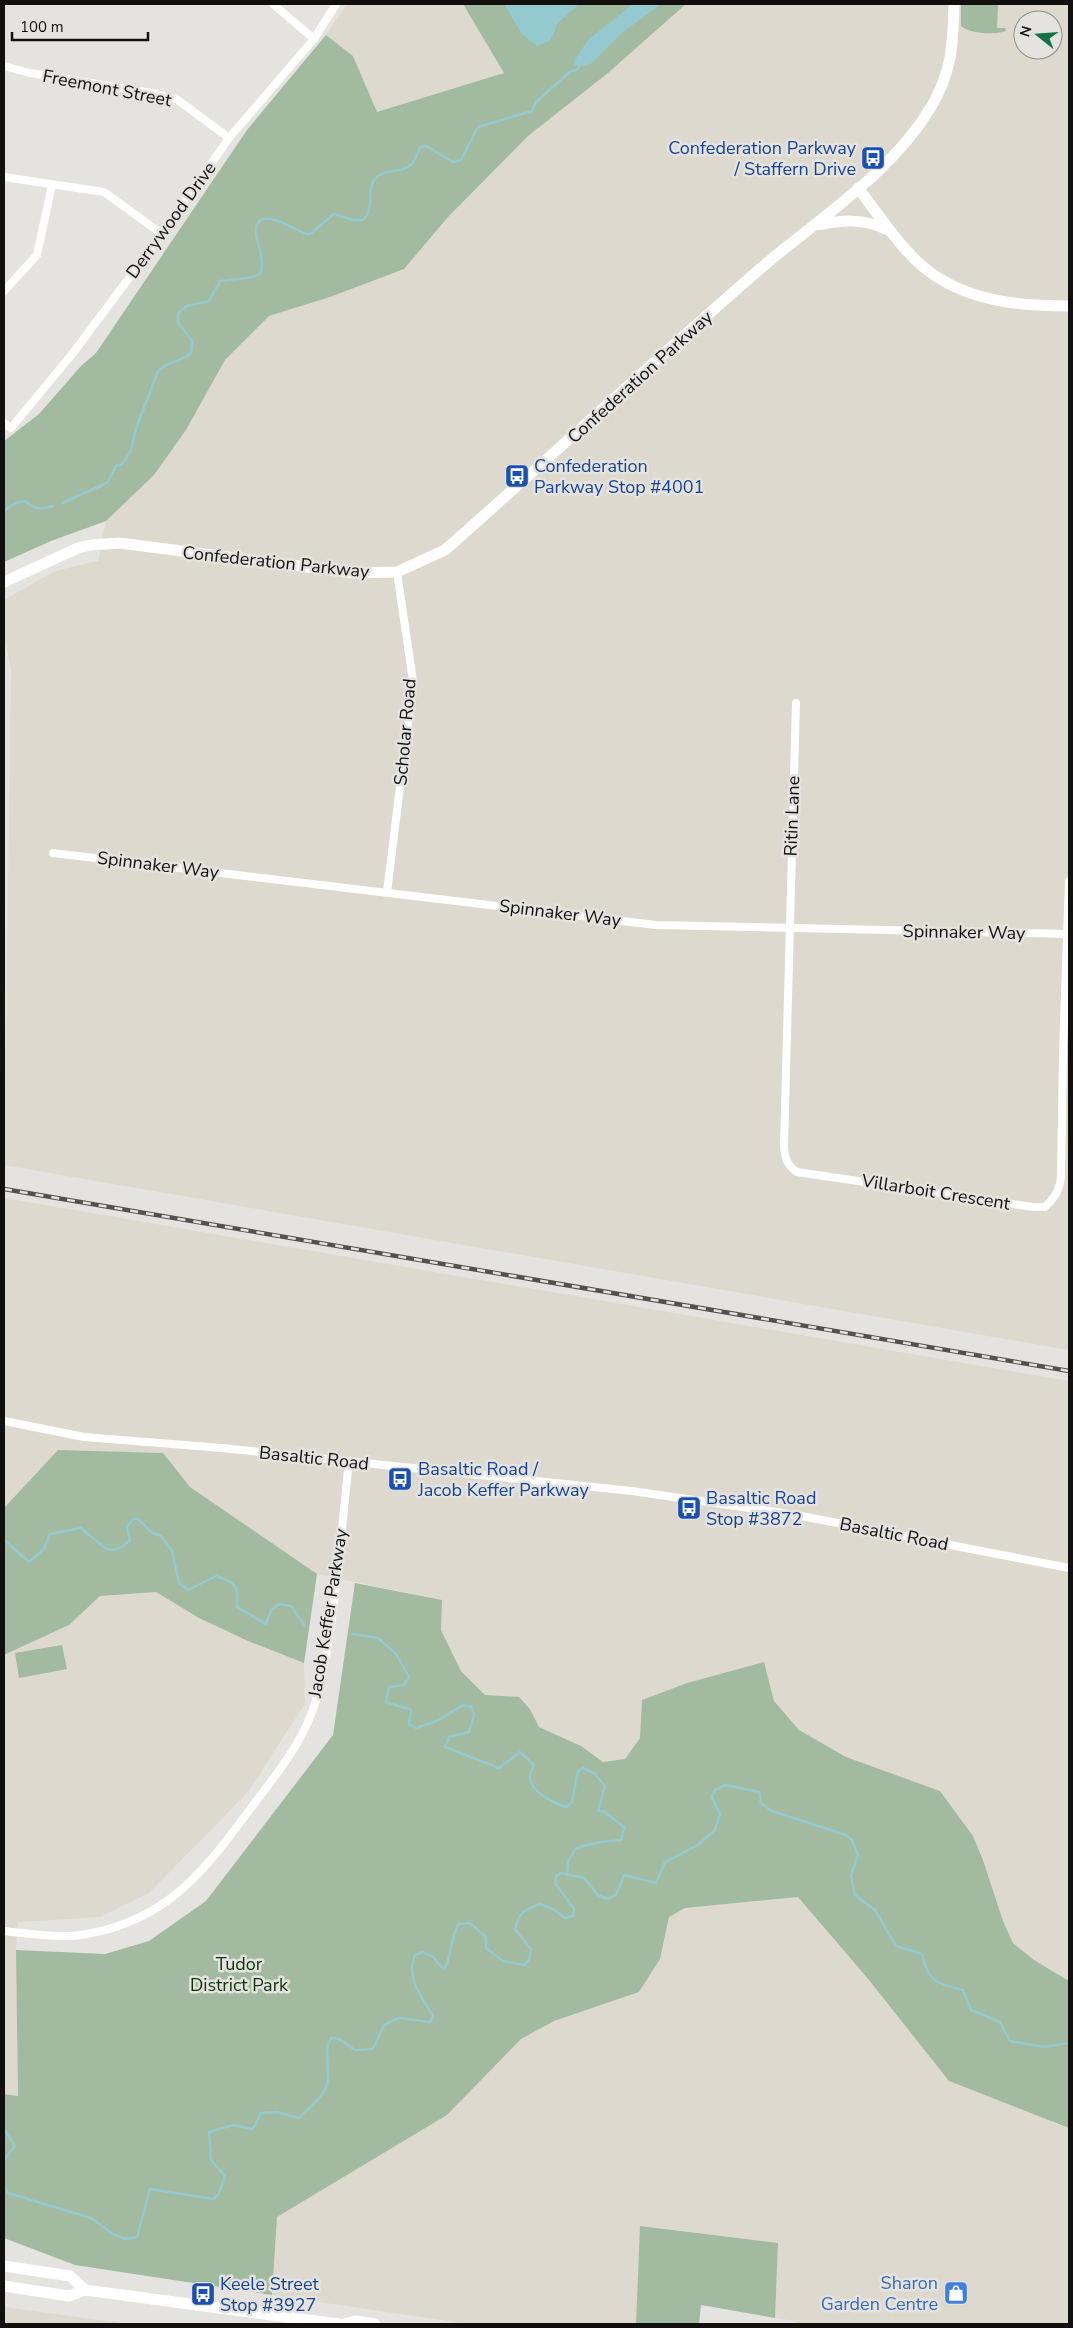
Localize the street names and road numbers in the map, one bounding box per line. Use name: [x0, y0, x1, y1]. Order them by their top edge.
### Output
street label: Freemont Street: [40, 64, 174, 112]
street label: Derrywood Drive: [121, 157, 221, 283]
street label: Confederation Parkway: [562, 305, 718, 449]
street label: Confederation Parkway: [181, 540, 371, 584]
street label: Scholar Road: [388, 677, 422, 787]
street label: Ritin Lane: [779, 775, 805, 857]
street label: Spinnaker Way: [96, 846, 221, 884]
street label: Spinnaker Way: [498, 894, 623, 932]
street label: Spinnaker Way: [902, 919, 1026, 945]
street label: Villarboit Crescent: [859, 1168, 1013, 1216]
street label: Basaltic Road: [258, 1440, 370, 1476]
street label: Basaltic Road: [838, 1512, 950, 1556]
street label: Jacob Keffer Parkway: [303, 1526, 353, 1700]

